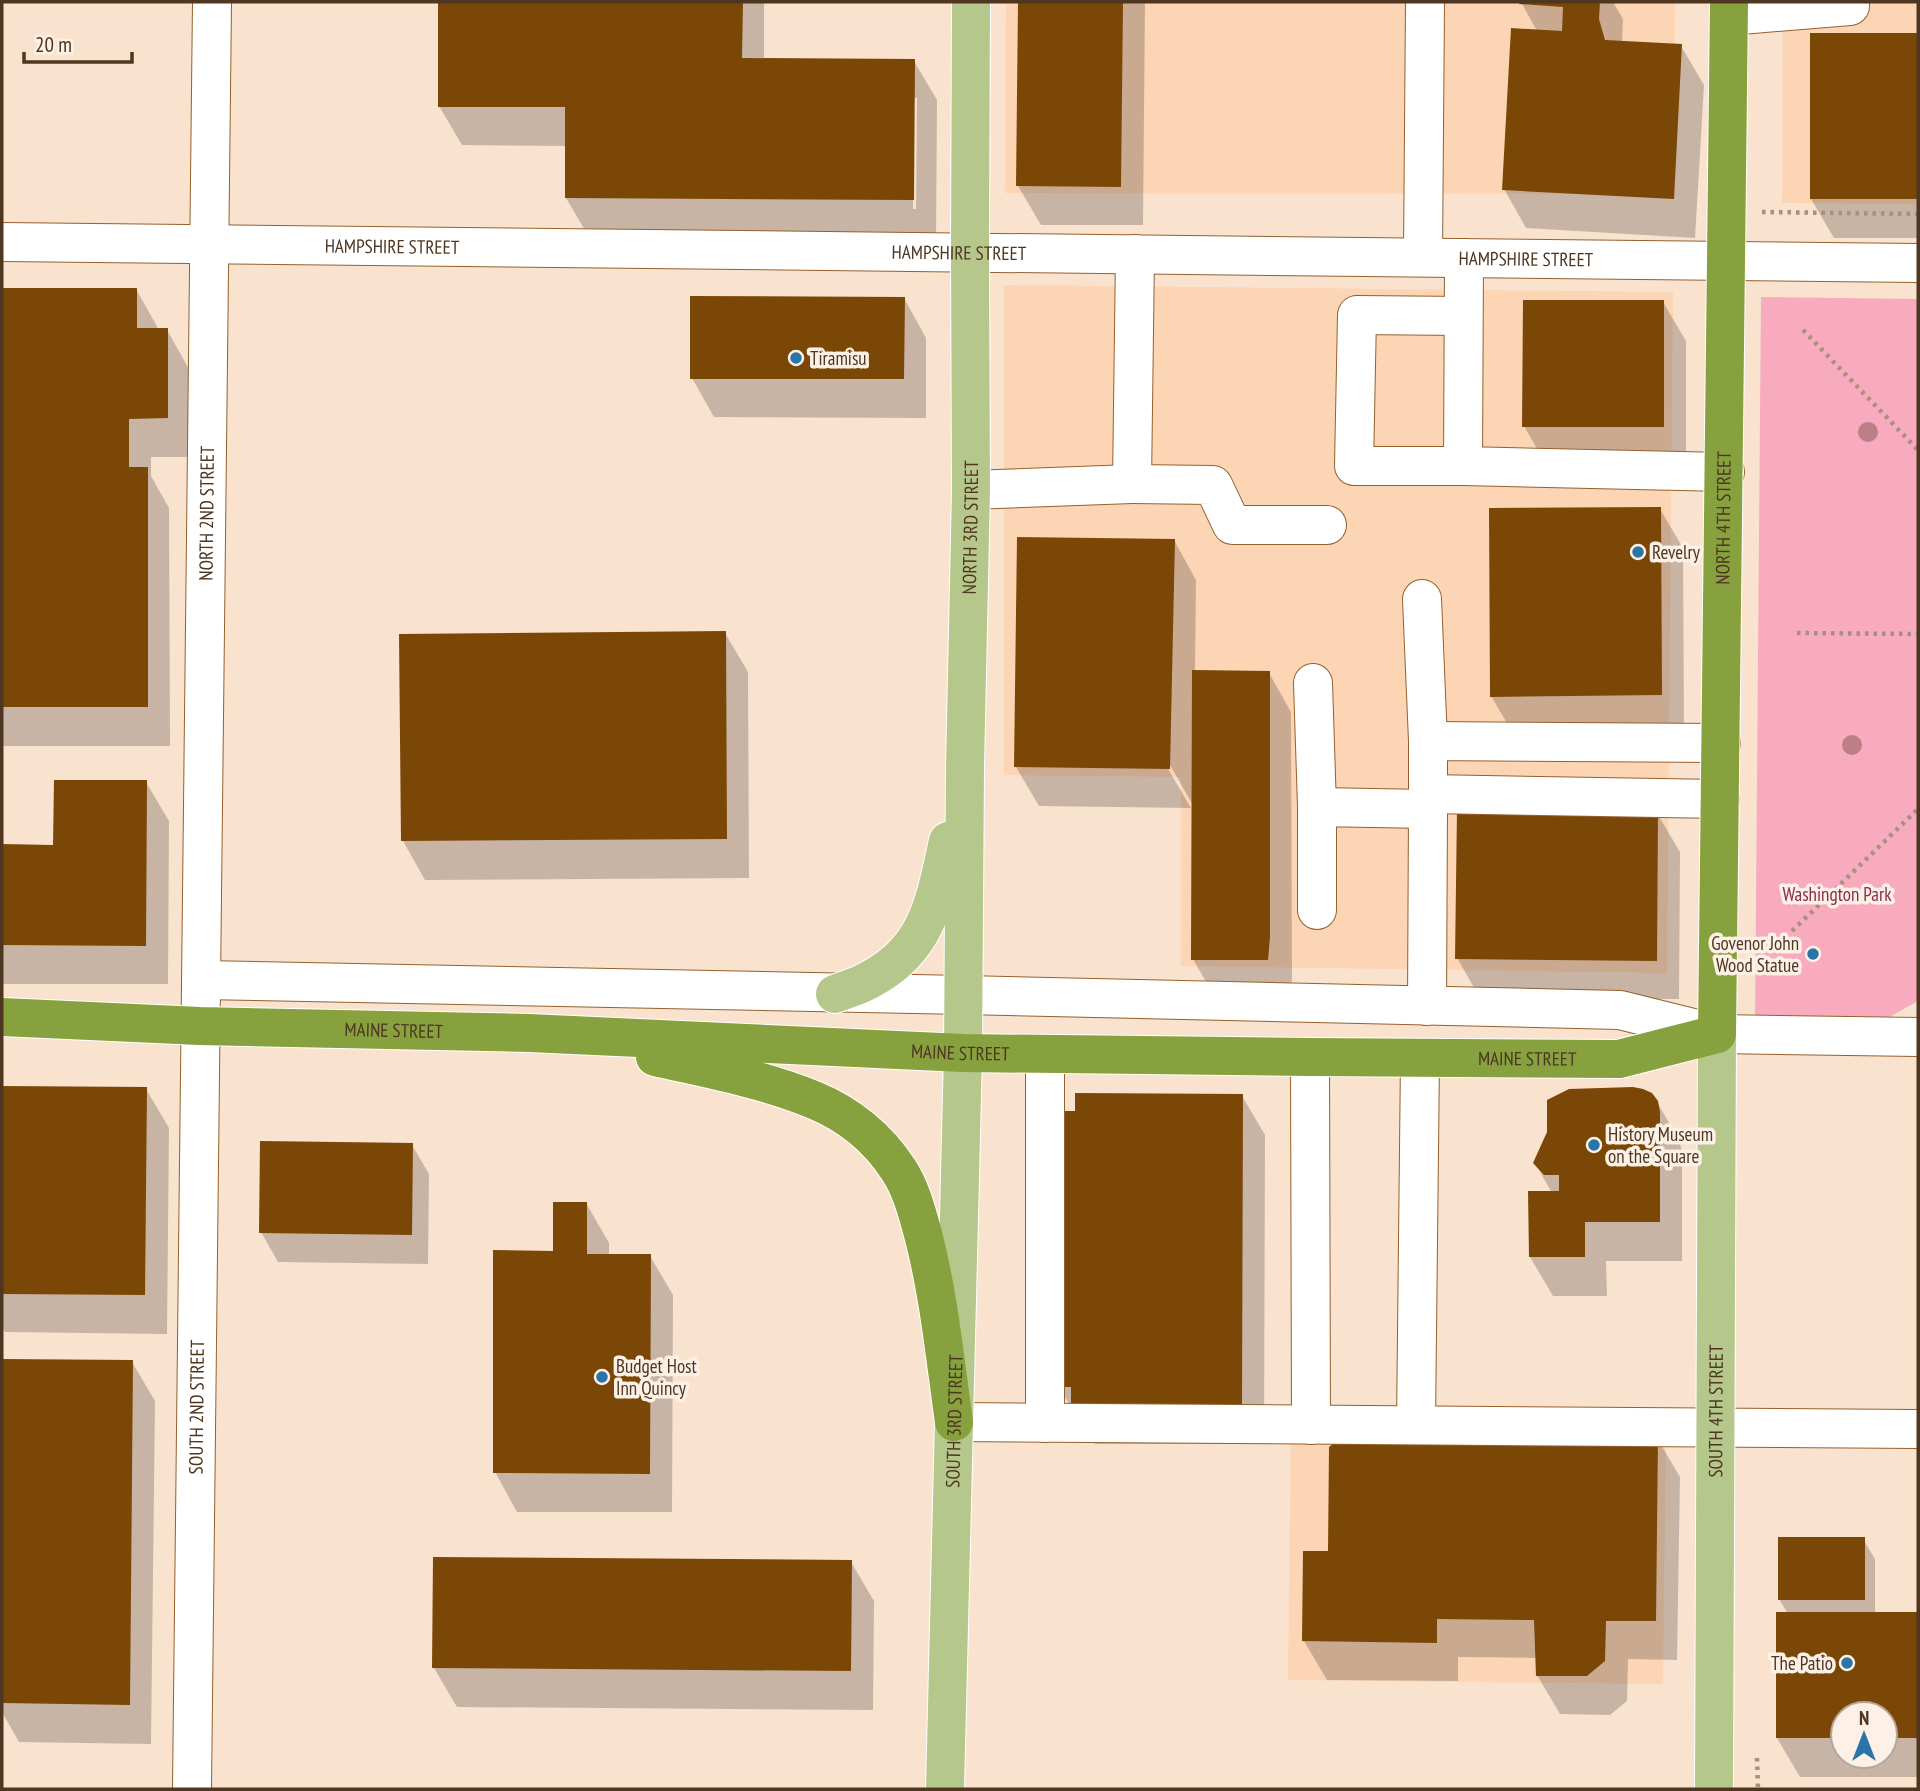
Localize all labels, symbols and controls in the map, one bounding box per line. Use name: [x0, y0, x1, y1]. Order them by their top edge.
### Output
scale bar: [24, 21, 133, 65]
text: 20 m: [35, 31, 72, 58]
street label: HAMPSHIRE STREET: [325, 234, 460, 259]
street label: HAMPSHIRE STREET: [892, 240, 1027, 265]
street label: HAMPSHIRE STREET: [1459, 246, 1594, 271]
place label: Tiramisu: [810, 346, 867, 370]
marker: Tiramisu: [788, 350, 804, 366]
street label: NORTH 2ND STREET: [194, 445, 219, 581]
street label: NORTH 4TH STREET: [1710, 451, 1736, 585]
street label: NORTH 3RD STREET: [957, 460, 983, 594]
place label: Revelry: [1652, 540, 1701, 564]
marker: Revelry: [1630, 544, 1646, 560]
park label: Washington Park: [1782, 882, 1892, 906]
place label: Govenor John Wood Statue: [1711, 931, 1799, 977]
marker: Govenor John Wood Statue: [1805, 946, 1821, 962]
street label: MAINE STREET: [344, 1017, 444, 1043]
street label: MAINE STREET: [910, 1039, 1010, 1066]
street label: MAINE STREET: [1478, 1046, 1577, 1071]
place label: History Museum on the Square: [1608, 1122, 1713, 1168]
marker: History Museum on the Square: [1586, 1137, 1602, 1153]
street label: SOUTH 2ND STREET: [184, 1339, 209, 1474]
street label: SOUTH 4TH STREET: [1703, 1344, 1728, 1478]
place label: Budget Host Inn Quincy: [616, 1354, 698, 1400]
street label: SOUTH 3RD STREET: [940, 1354, 968, 1488]
marker: Budget Host Inn Quincy: [594, 1369, 610, 1385]
place label: The Patio: [1771, 1651, 1833, 1675]
marker: The Patio: [1839, 1655, 1855, 1671]
north arrow: [1829, 1700, 1899, 1770]
text: N: [1859, 1706, 1869, 1730]

